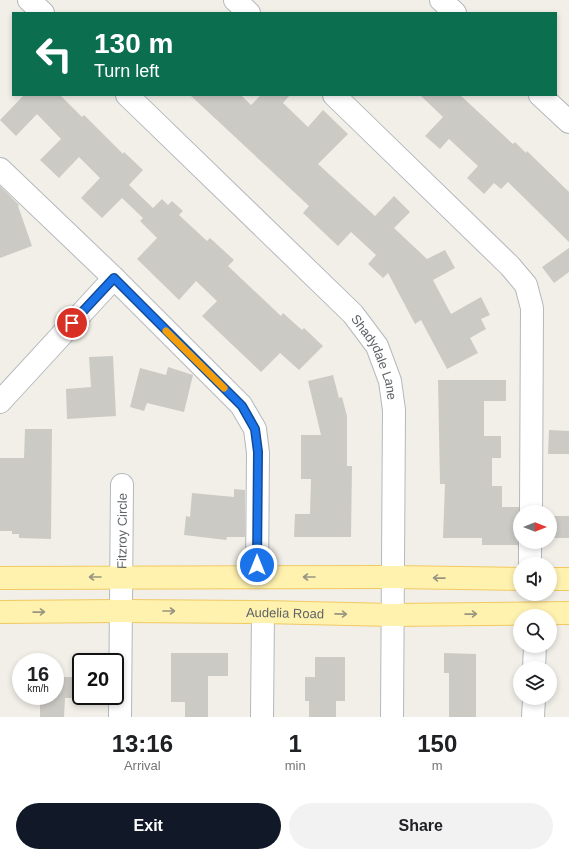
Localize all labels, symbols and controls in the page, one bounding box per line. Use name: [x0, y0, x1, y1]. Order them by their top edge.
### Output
icon: left: [28, 28, 80, 80]
text: 130 m: [94, 28, 173, 59]
text: Turn left: [94, 61, 159, 81]
pin: [55, 306, 89, 340]
street label: Shadydale Lane: [348, 311, 400, 401]
icon: arrive: [61, 312, 83, 334]
street label: Fitzroy Circle: [114, 493, 129, 569]
north arrow: [513, 505, 557, 549]
map controls: [513, 505, 557, 705]
position arrow: [236, 544, 278, 586]
button: sound: [513, 557, 557, 601]
one-way arrow: [89, 573, 102, 581]
one-way arrow: [303, 573, 316, 581]
one-way arrow: [433, 574, 446, 582]
street label: Audelia Road: [246, 604, 324, 621]
one-way arrow: [162, 607, 175, 615]
one-way arrow: [32, 608, 45, 616]
button: search: [513, 609, 557, 653]
one-way arrow: [334, 610, 347, 618]
one-way arrow: [464, 611, 477, 618]
speed limit sign: 20: [72, 653, 124, 705]
button: layers: [513, 661, 557, 705]
text: 16: [27, 663, 49, 685]
text: km/h: [27, 683, 49, 694]
text: 13:16: [112, 730, 173, 757]
text: 1: [288, 730, 302, 757]
text: 150: [417, 730, 457, 757]
text: Arrival: [124, 758, 161, 773]
text: min: [285, 758, 306, 773]
text: m: [432, 758, 443, 773]
button: Exit: [16, 803, 281, 849]
button: Share: [289, 803, 553, 849]

